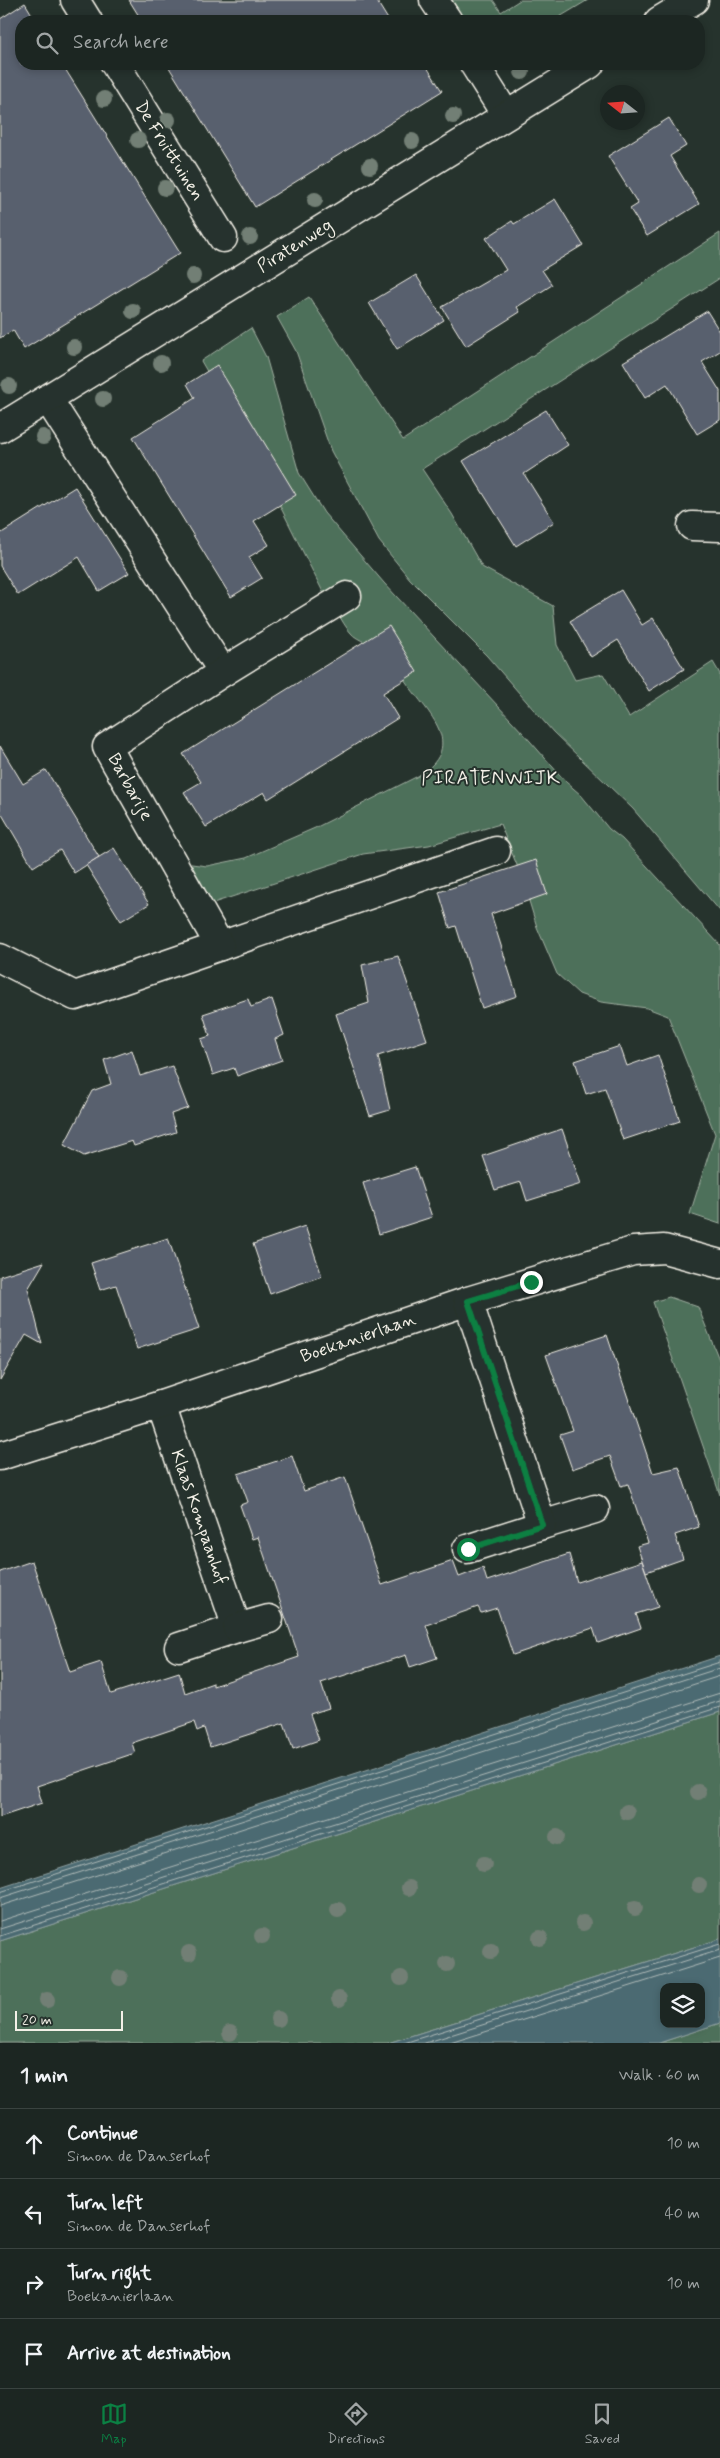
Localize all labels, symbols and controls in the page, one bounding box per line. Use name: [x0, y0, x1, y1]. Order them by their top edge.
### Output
search box: [15, 15, 705, 70]
icon: search: [33, 29, 61, 57]
text: Search here: [73, 30, 169, 55]
north arrow: [600, 85, 645, 130]
street label: De Fruittuinen: [129, 97, 209, 205]
street label: Piratenweg: [253, 213, 338, 279]
street label: Barbarije: [102, 749, 158, 825]
district label: PIRATENWIJK: [421, 766, 561, 791]
route end: [520, 1271, 543, 1294]
street label: Boekanierlaan: [297, 1307, 419, 1369]
street label: Klaas Kompaanhof: [165, 1446, 233, 1588]
route start: [457, 1538, 480, 1561]
map controls: [660, 1983, 705, 2028]
button: layers: [660, 1983, 705, 2028]
scale bar: [15, 2008, 122, 2031]
text: 20 m: [22, 2011, 52, 2029]
text: 1 min: [20, 2062, 68, 2090]
text: Walk · 60 m: [619, 2065, 700, 2086]
text: Continue: [67, 2121, 138, 2146]
icon: ahead: [20, 2130, 48, 2158]
text: 10 m: [667, 2133, 700, 2154]
text: Simon de Danserhof: [67, 2146, 210, 2167]
text: Turn left: [67, 2191, 143, 2216]
icon: left: [20, 2200, 48, 2228]
text: 40 m: [664, 2203, 700, 2224]
text: Simon de Danserhof: [67, 2216, 210, 2237]
text: Turn right: [67, 2261, 151, 2286]
icon: right: [20, 2270, 48, 2298]
text: 10 m: [667, 2273, 700, 2294]
text: Boekanierlaan: [67, 2286, 174, 2307]
icon: arrive: [20, 2340, 48, 2368]
text: Arrive at destination: [67, 2341, 231, 2366]
tab: Map: [100, 2400, 128, 2448]
tab: Directions: [328, 2400, 385, 2448]
tab: Saved: [585, 2400, 620, 2448]

